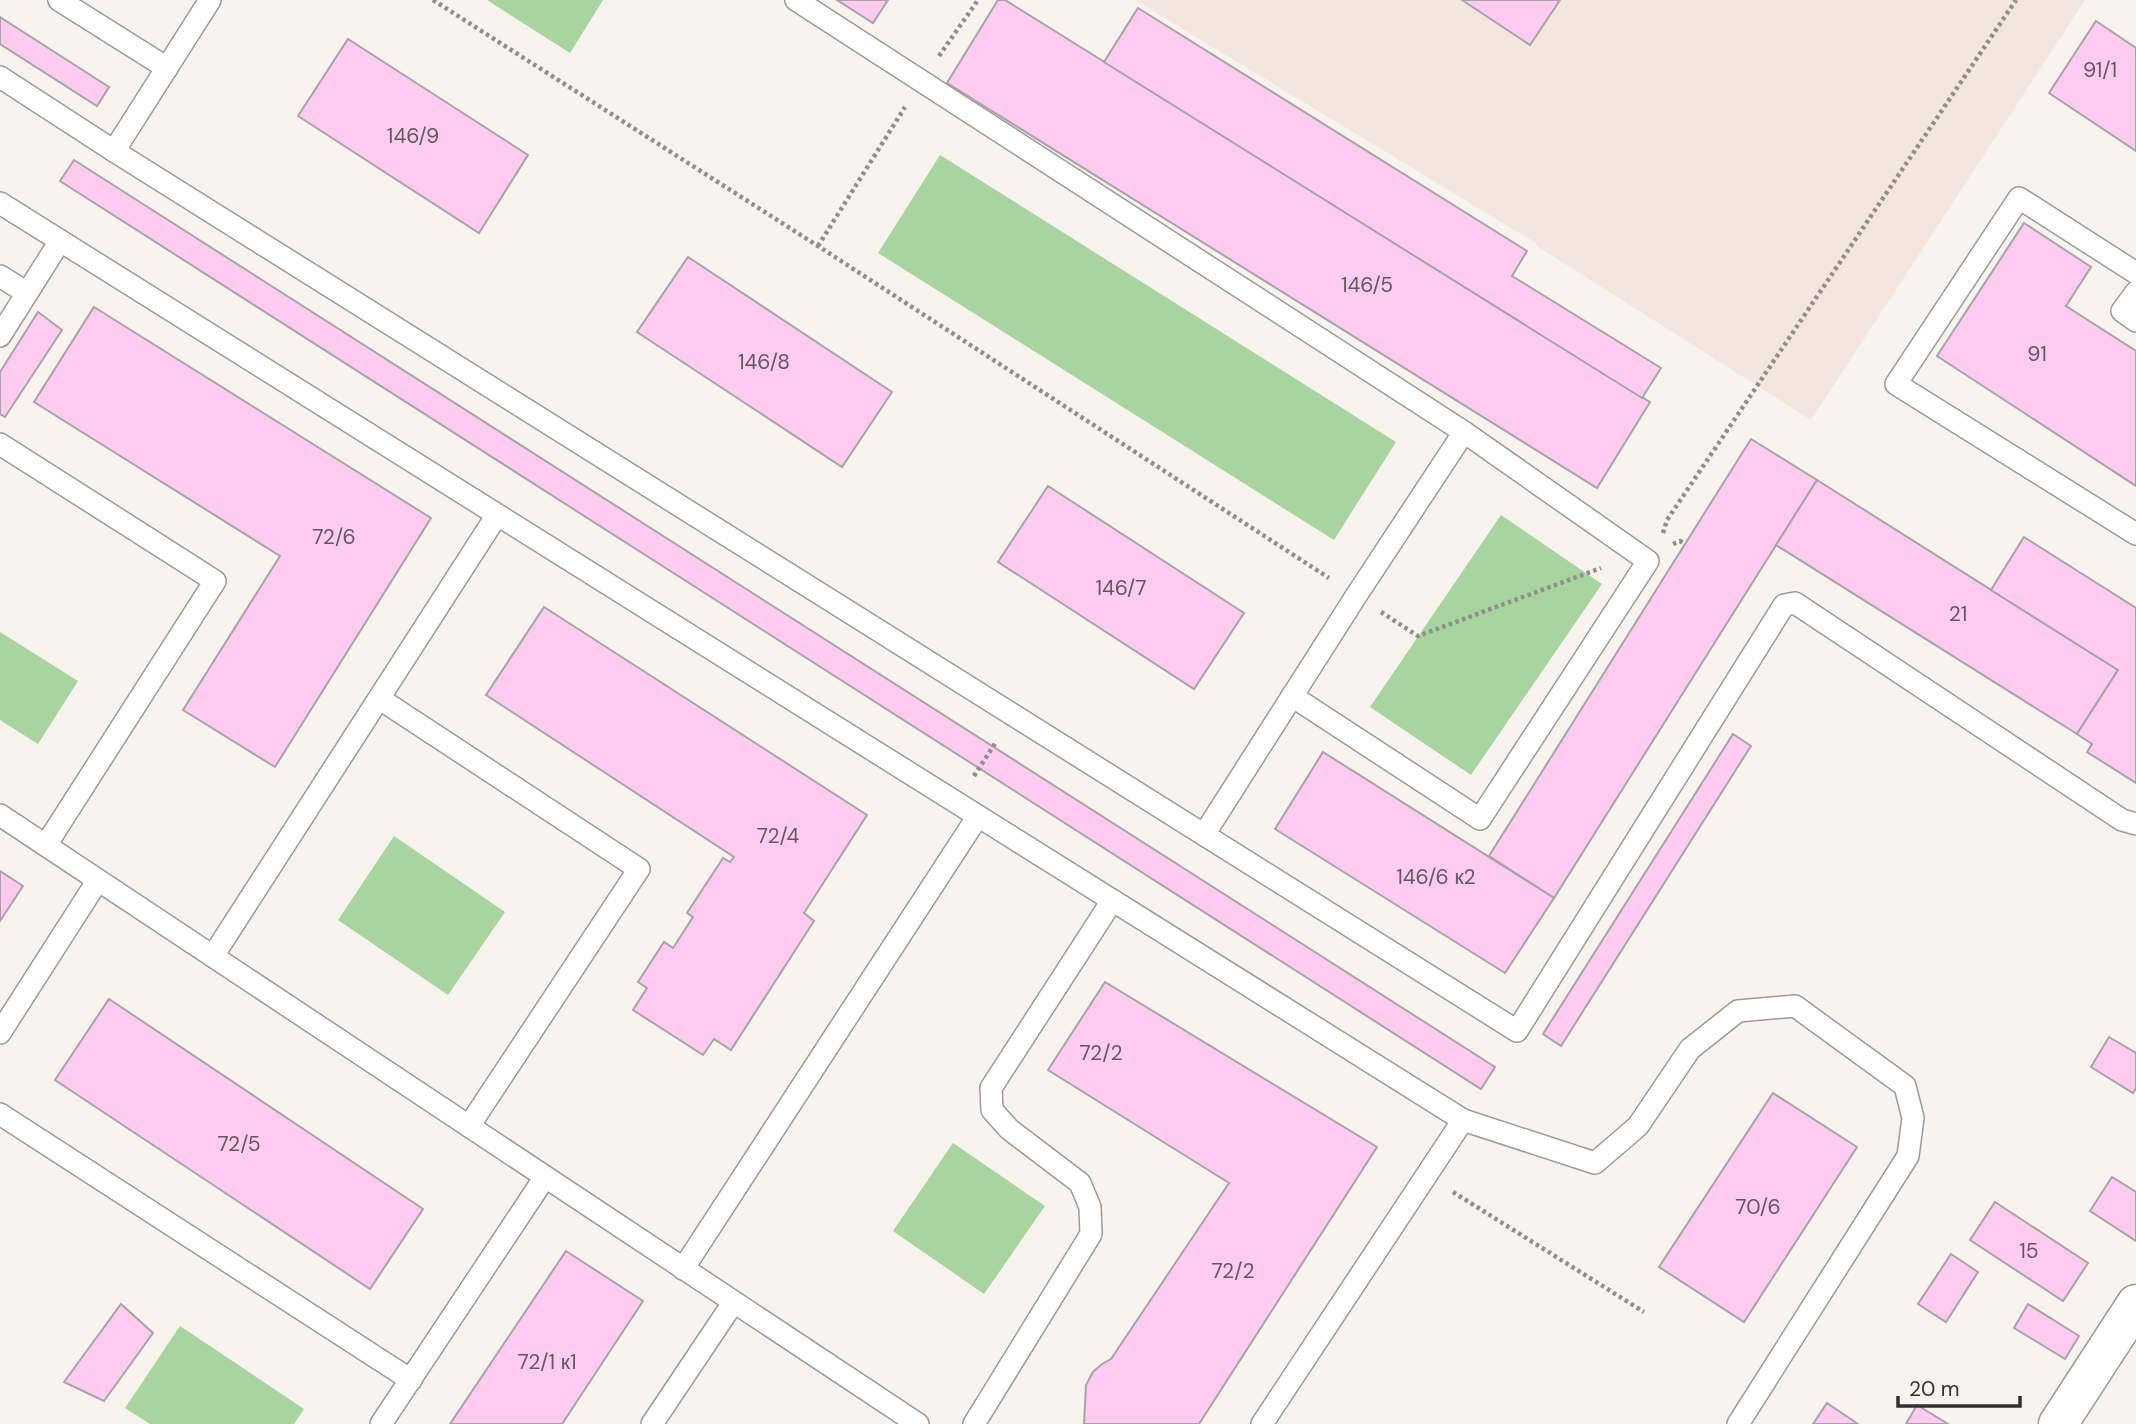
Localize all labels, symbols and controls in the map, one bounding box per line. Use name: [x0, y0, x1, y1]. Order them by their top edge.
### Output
house number: 91/1: [2083, 56, 2117, 84]
house number: 146/9: [387, 122, 439, 150]
house number: 146/5: [1341, 271, 1393, 299]
house number: 91: [2027, 340, 2047, 368]
house number: 146/8: [738, 348, 790, 376]
house number: 72/6: [312, 523, 356, 551]
house number: 146/7: [1095, 574, 1147, 602]
house number: 21: [1949, 600, 1967, 628]
house number: 72/4: [757, 822, 799, 850]
house number: 146/6 к2: [1396, 863, 1476, 891]
house number: 72/2: [1079, 1039, 1123, 1067]
house number: 72/5: [217, 1130, 261, 1158]
house number: 70/6: [1735, 1193, 1781, 1221]
house number: 15: [2019, 1237, 2039, 1265]
house number: 72/2: [1211, 1257, 1255, 1285]
house number: 72/1 к1: [518, 1348, 576, 1376]
scale bar: [1898, 1364, 2021, 1408]
text: 20 m: [1909, 1375, 1960, 1403]

